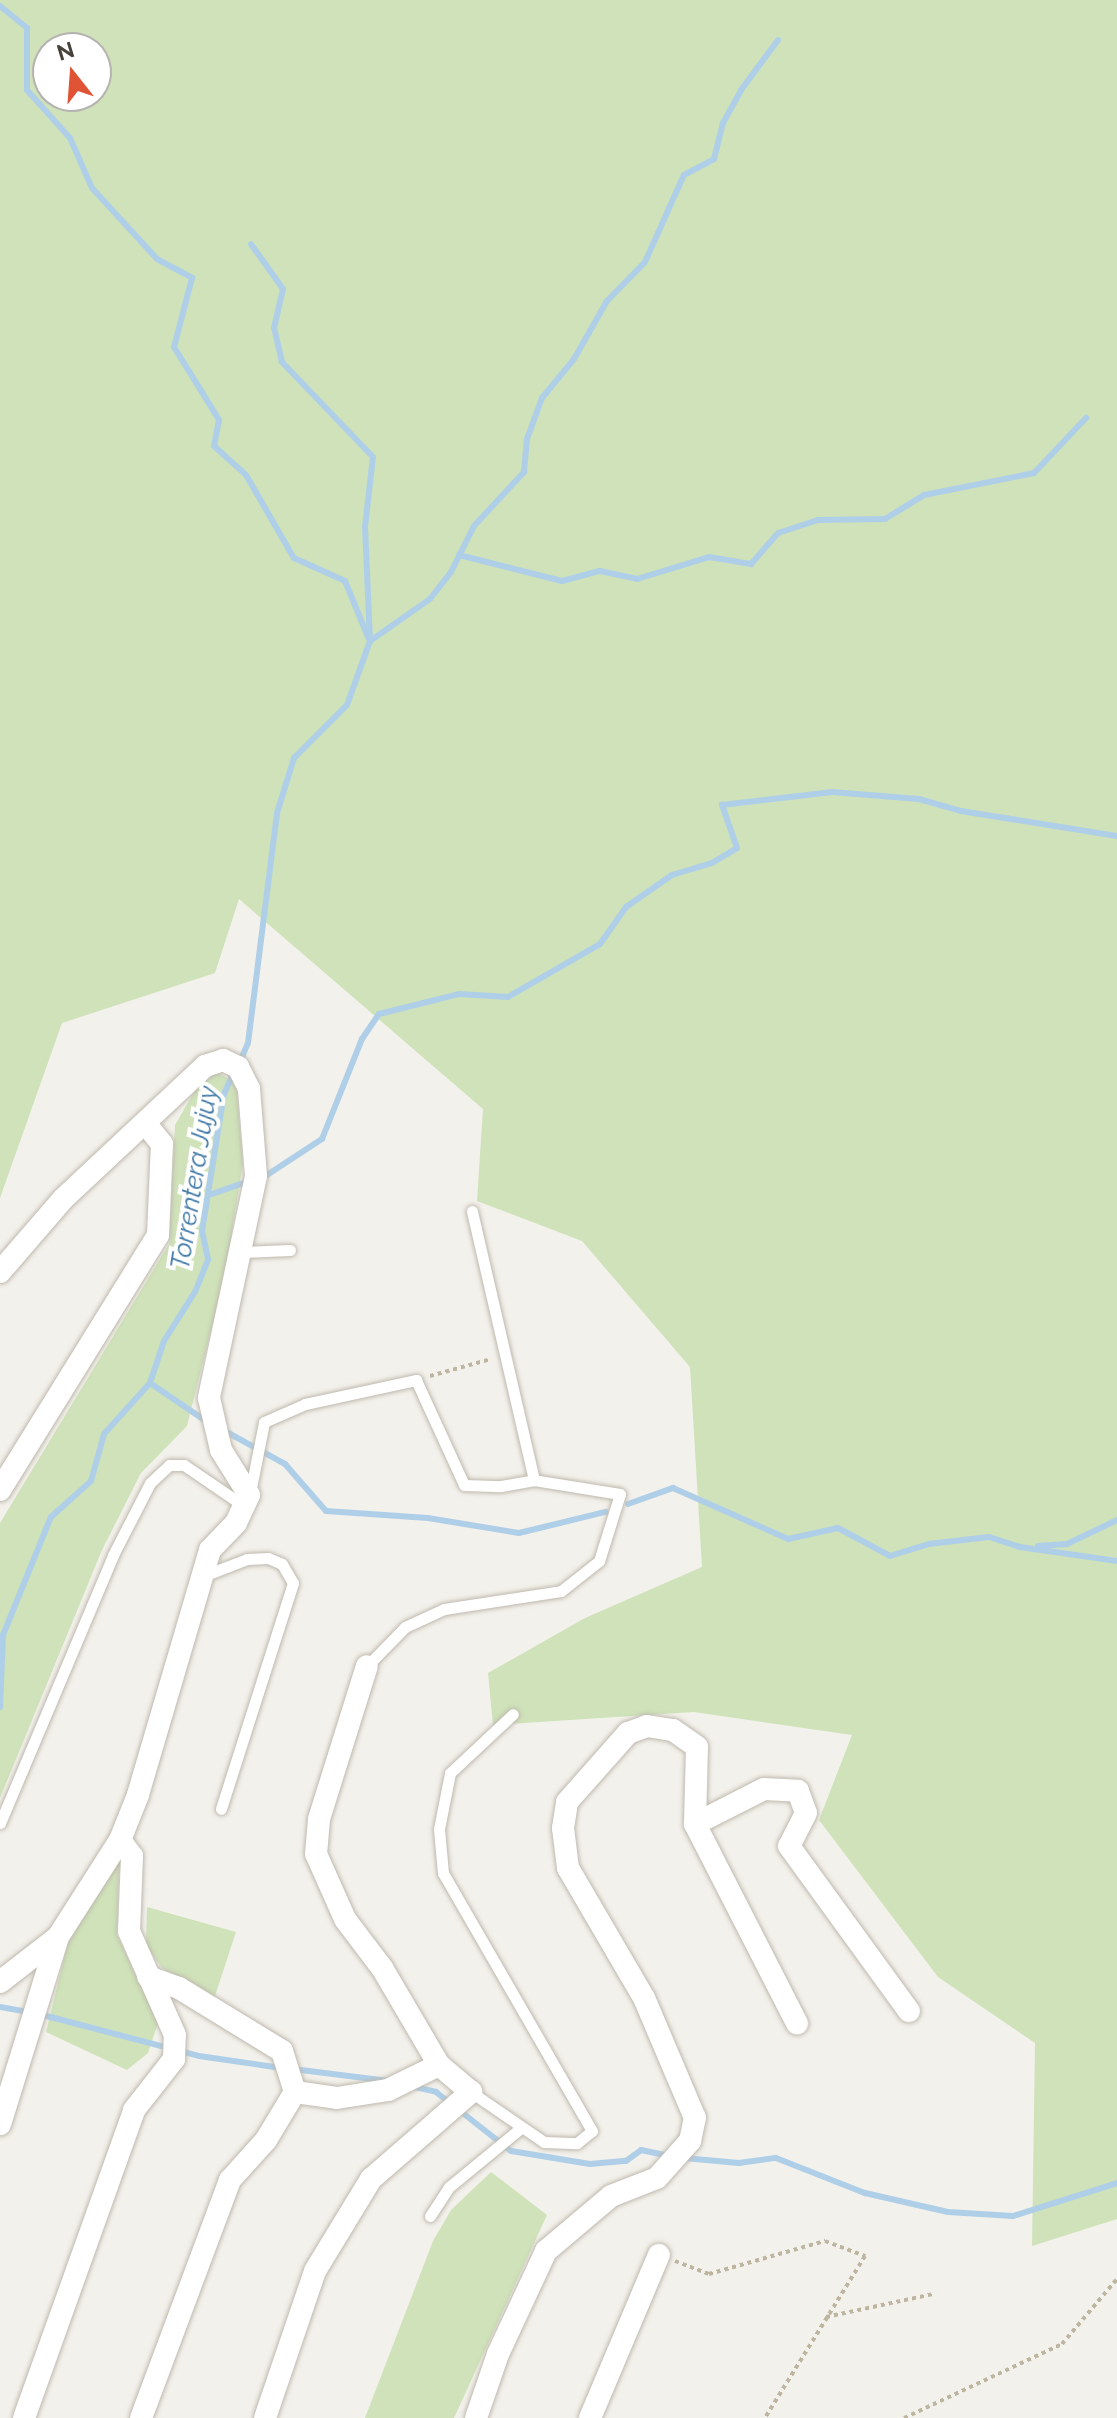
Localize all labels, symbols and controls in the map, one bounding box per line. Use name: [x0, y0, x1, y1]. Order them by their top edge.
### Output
north arrow: [32, 32, 112, 112]
text: N: [54, 36, 77, 66]
water label: Torrentera Jujuy: [165, 1084, 225, 1272]

